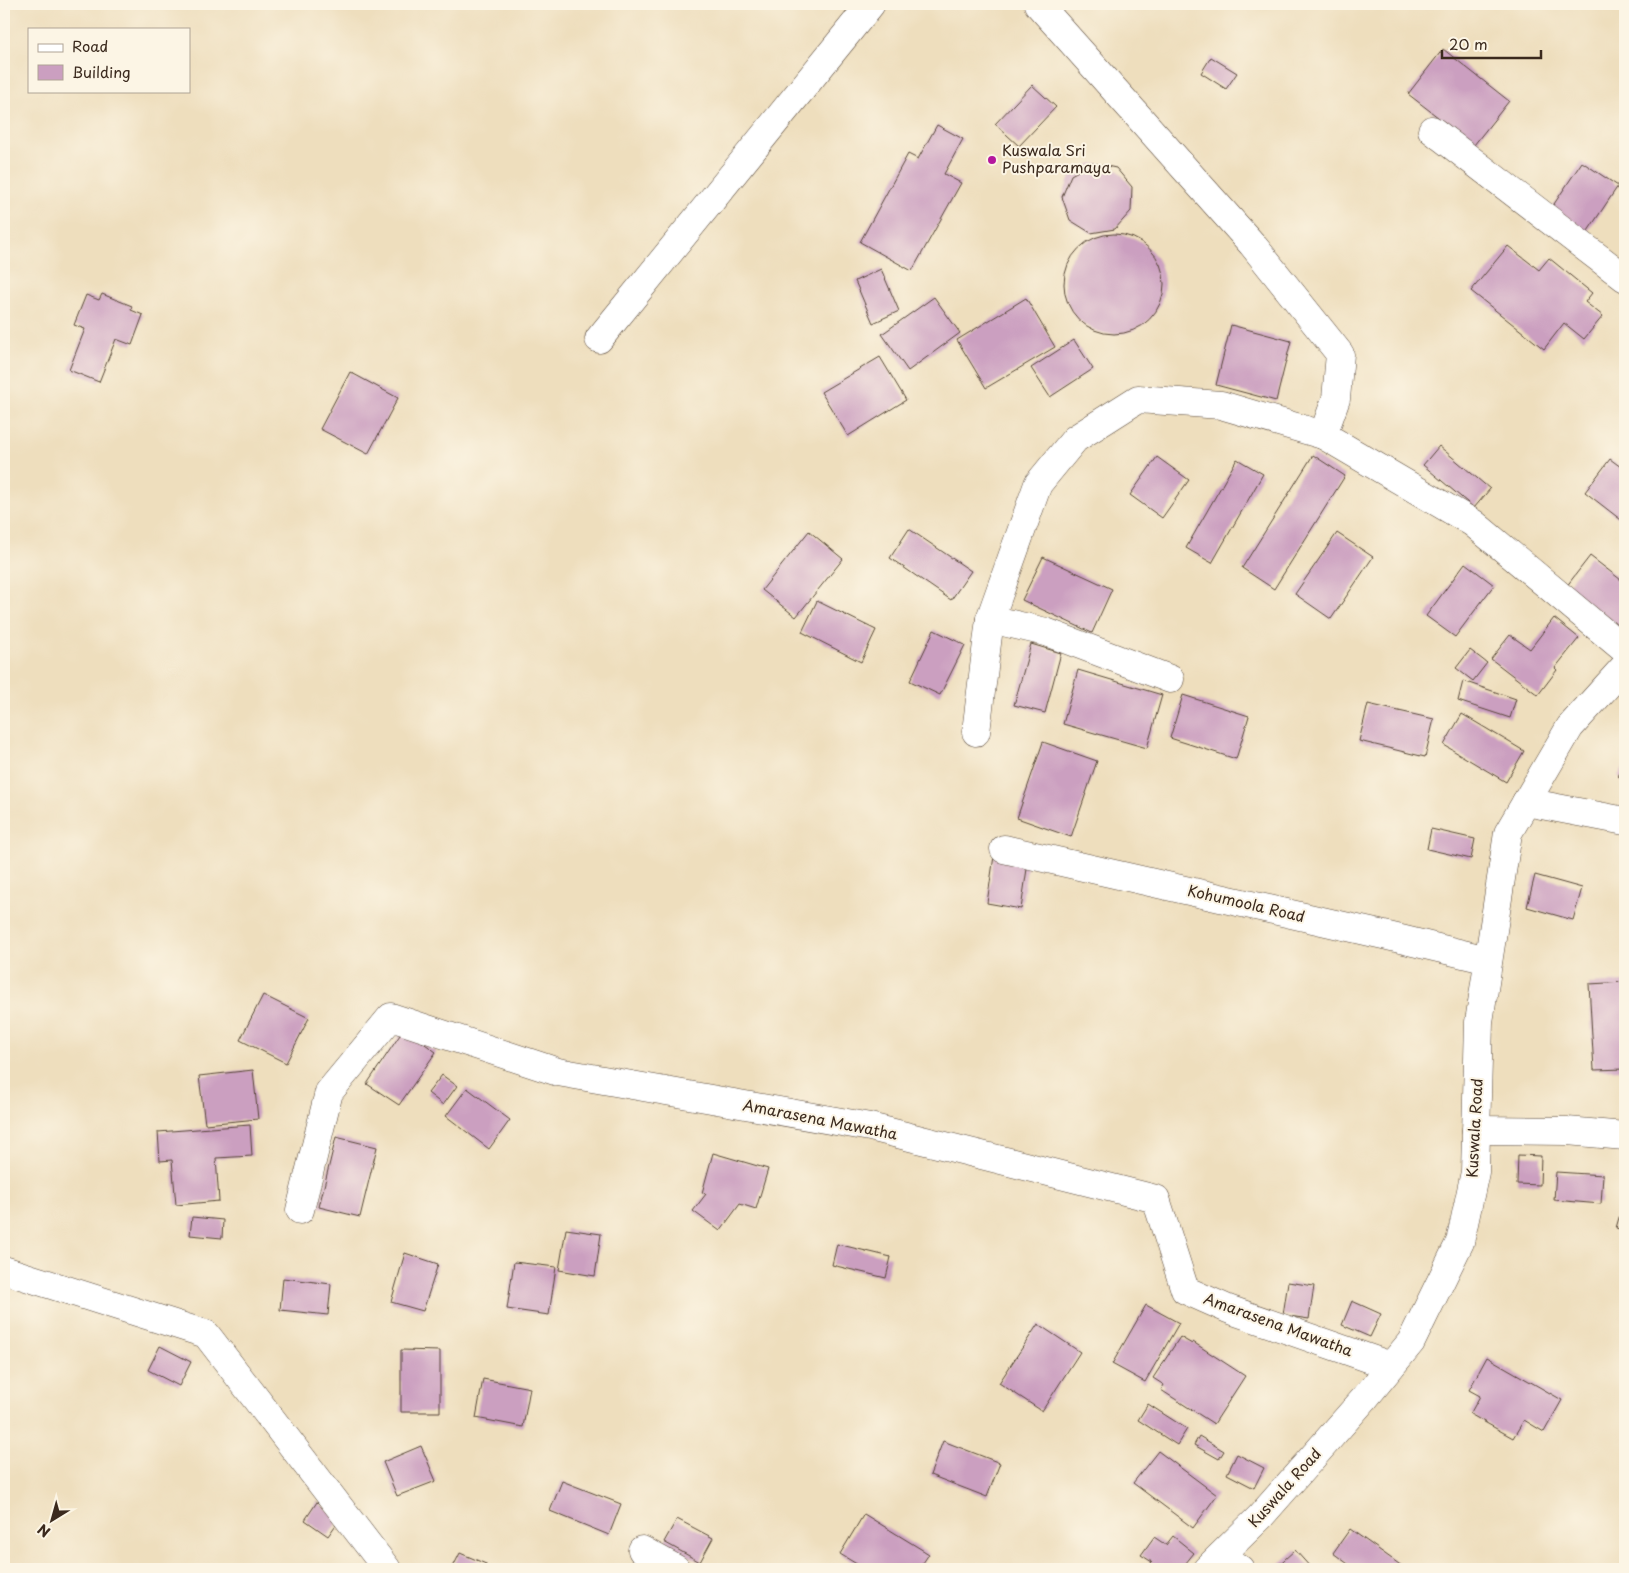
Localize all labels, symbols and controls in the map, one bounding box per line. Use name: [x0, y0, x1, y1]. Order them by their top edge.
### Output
legend: [28, 28, 190, 92]
scale bar: [1442, 28, 1540, 60]
text: 20 m: [1449, 32, 1488, 55]
text: Road: [72, 34, 108, 57]
text: Building: [72, 60, 131, 83]
place label: Kuswala Sri Pushparamaya: [1002, 138, 1110, 178]
marker: Kuswala Sri Pushparamaya: [986, 154, 998, 166]
street label: Kohumoola Road: [1185, 878, 1307, 927]
street label: Kuswala Road: [1459, 1077, 1488, 1178]
street label: Amarasena Mawatha: [741, 1092, 900, 1145]
street label: Amarasena Mawatha: [1201, 1286, 1357, 1361]
street label: Kuswala Road: [1242, 1442, 1326, 1532]
north arrow: [28, 1496, 78, 1546]
text: N: [33, 1519, 55, 1543]

